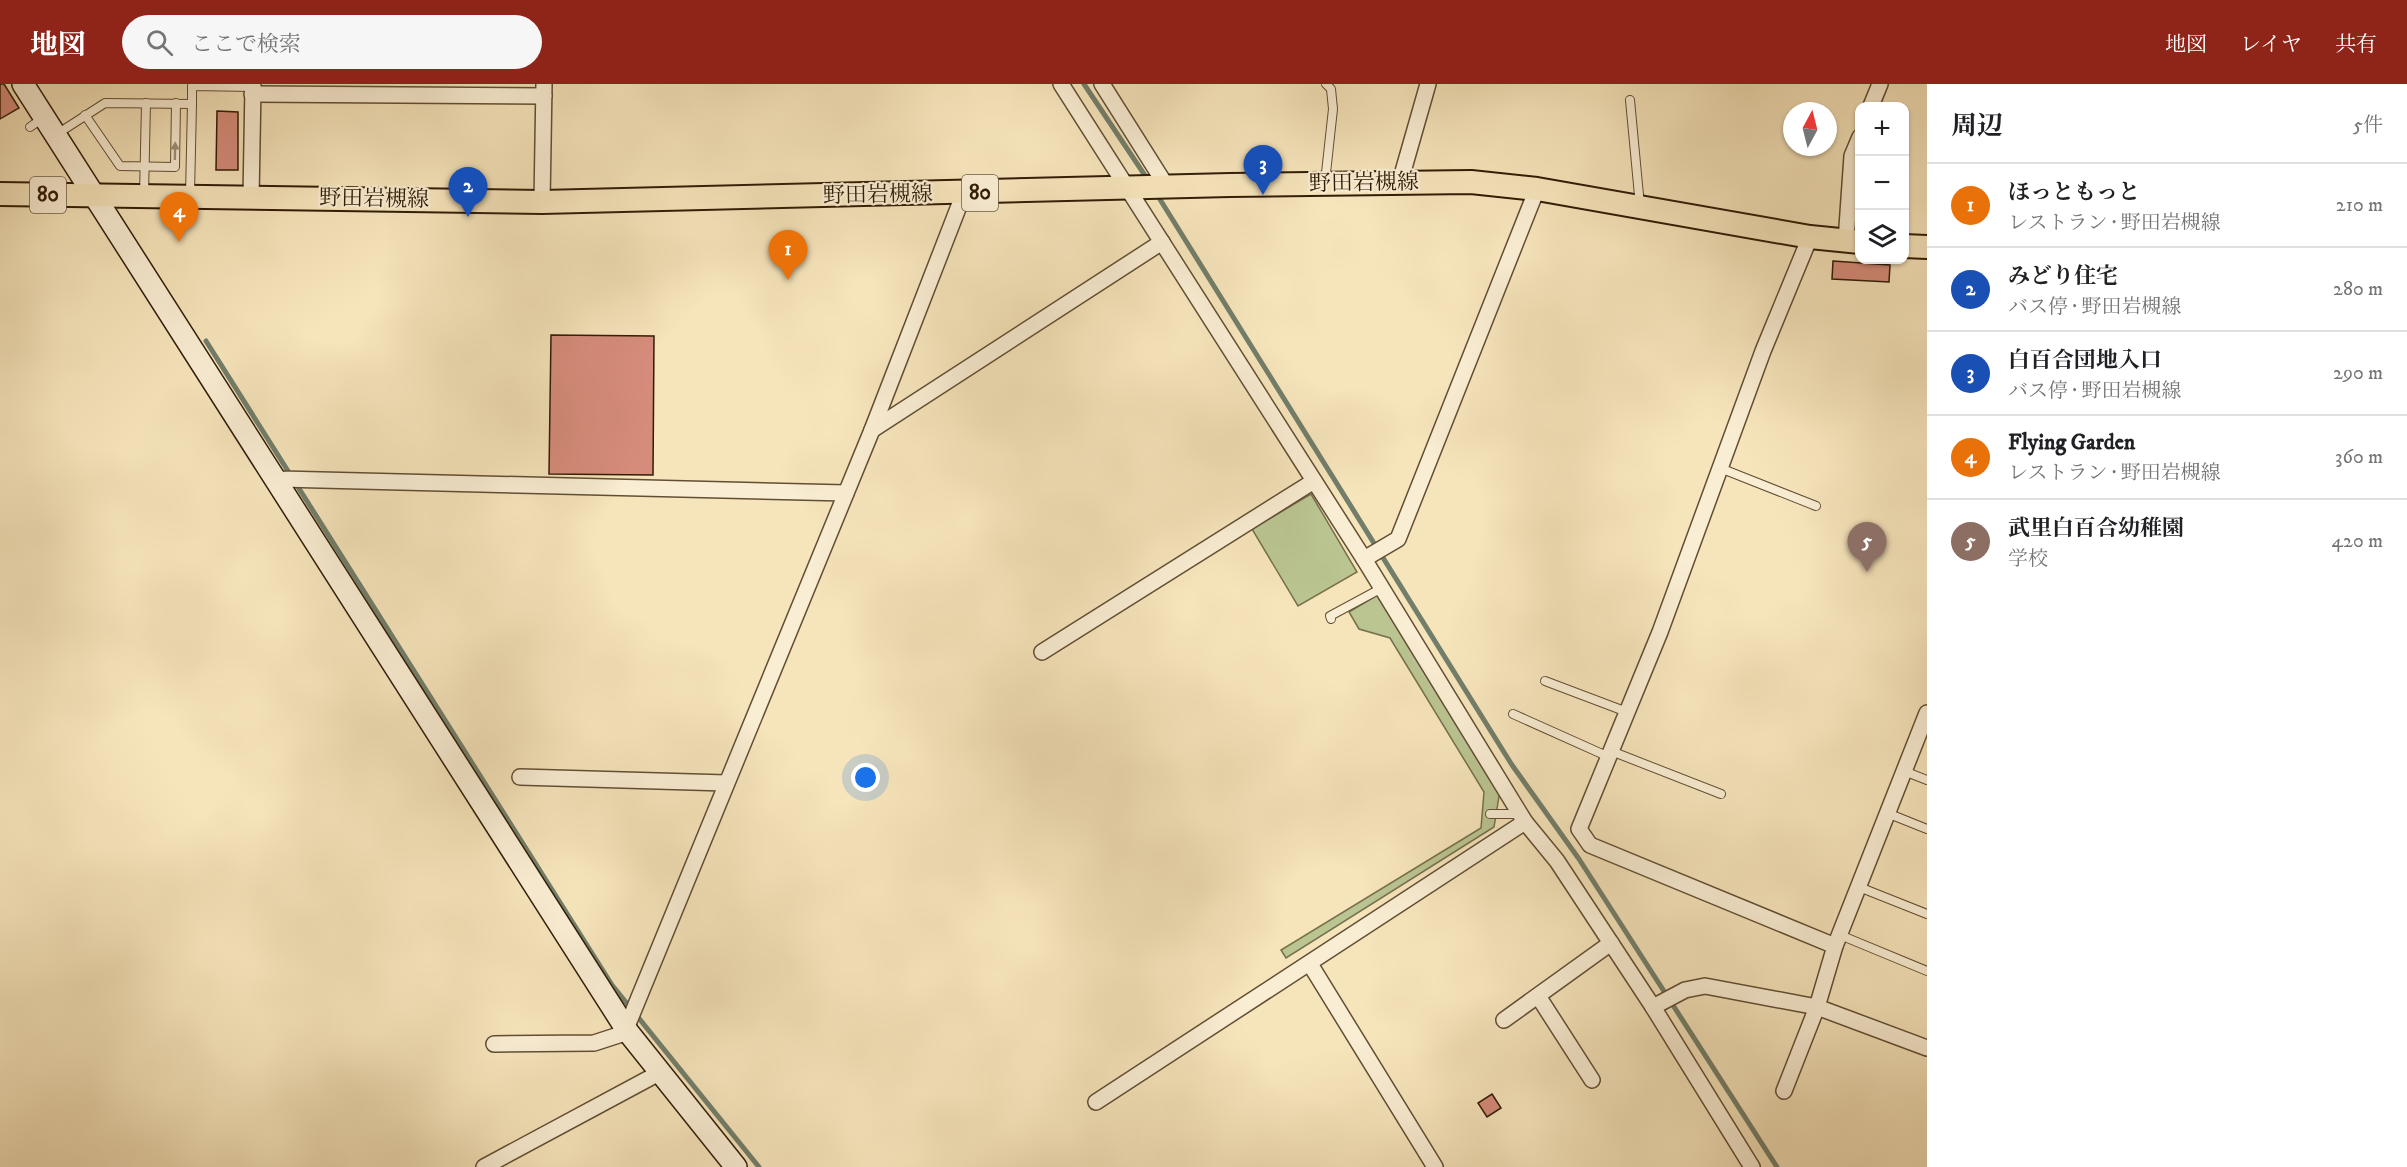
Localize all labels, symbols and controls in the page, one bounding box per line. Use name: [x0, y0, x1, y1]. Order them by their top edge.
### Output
search box: [122, 15, 542, 69]
icon: search: [143, 26, 176, 59]
text: 地図: [30, 28, 86, 63]
text: ここで検索: [191, 31, 301, 58]
text: 地図: [2165, 32, 2207, 58]
text: レイヤ: [2240, 32, 2302, 58]
text: 共有: [2335, 32, 2377, 58]
north arrow: [1783, 102, 1837, 156]
map controls: [1855, 102, 1909, 264]
button: +: [1855, 102, 1909, 156]
text: 周辺: [1951, 110, 2003, 143]
text: 5件: [2353, 113, 2383, 138]
one-way arrow: [171, 141, 180, 160]
pin: 3: [1244, 146, 1282, 195]
button: −: [1855, 156, 1909, 210]
pin: 2: [448, 168, 488, 217]
street label: 野田岩槻線: [1309, 169, 1419, 197]
road number: 80: [962, 175, 998, 211]
road number: 80: [30, 177, 66, 213]
text: ほっともっと: [2008, 179, 2140, 206]
street label: 野田岩槻線: [823, 181, 933, 209]
street label: 野田岩槻線: [319, 185, 429, 213]
pin: 4: [160, 192, 198, 242]
text: 1: [1967, 193, 1974, 218]
text: 210 m: [2336, 193, 2383, 218]
button: layers: [1855, 210, 1909, 264]
text: レストラン · 野田岩槻線: [2008, 211, 2221, 236]
pin: 1: [768, 230, 808, 280]
text: みどり住宅: [2008, 263, 2118, 290]
text: 2: [1966, 277, 1975, 302]
text: 280 m: [2333, 277, 2383, 302]
text: バス停 · 野田岩槻線: [2008, 295, 2181, 320]
text: 白百合団地入口: [2008, 347, 2162, 374]
text: 3: [1967, 361, 1974, 386]
text: 290 m: [2333, 361, 2383, 386]
text: バス停 · 野田岩槻線: [2008, 379, 2181, 404]
text: Flying Garden: [2008, 429, 2135, 456]
text: 4: [1965, 445, 1976, 470]
text: 360 m: [2335, 445, 2383, 470]
text: レストラン · 野田岩槻線: [2008, 461, 2221, 486]
text: 武里白百合幼稚園: [2008, 515, 2184, 542]
pin: 5: [1848, 522, 1886, 572]
text: 5: [1966, 529, 1975, 554]
text: 420 m: [2332, 529, 2383, 554]
text: 学校: [2008, 547, 2048, 572]
your location: [851, 763, 880, 792]

